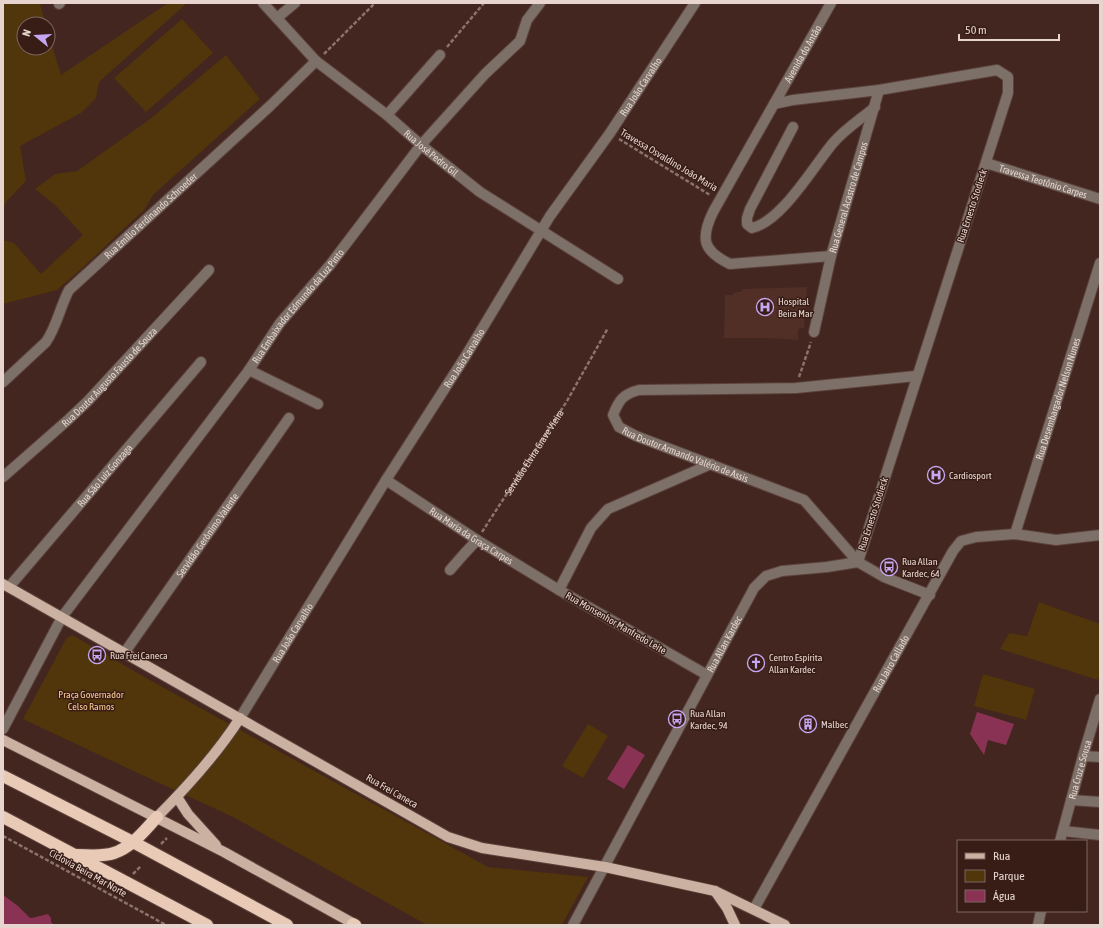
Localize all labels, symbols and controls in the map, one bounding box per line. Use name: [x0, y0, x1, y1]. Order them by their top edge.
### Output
north arrow: [16, 16, 56, 56]
scale bar: [959, 16, 1059, 42]
street label: Avenida do Antão: [782, 23, 823, 84]
text: 50 m: [965, 23, 987, 37]
text: N: [20, 28, 33, 38]
street label: Rua João Carvalho: [617, 55, 664, 118]
street label: Rua José Pedro Gil: [402, 127, 461, 178]
street label: Travessa Osvaldino João Maria: [618, 127, 720, 194]
street label: Rua General Acastro de Campos: [827, 140, 869, 254]
street label: Travessa Teotônio Carpes: [998, 162, 1089, 200]
street label: Rua Ernesto Stodieck: [955, 168, 989, 244]
street label: Rua Emílio Ferdinando Schroeder: [102, 170, 200, 261]
street label: Rua Embaixador Edmundo da Luz Pinto: [250, 246, 346, 365]
place label: Hospital Beira Mar: [778, 296, 814, 319]
hospital icon: Hospital Beira Mar: [755, 297, 775, 317]
street label: Rua Doutor Augusto Fausto de Souza: [59, 325, 159, 429]
street label: Rua João Carvalho: [441, 326, 487, 390]
street label: Rua Desembargador Nelson Nunes: [1033, 336, 1082, 461]
street label: Servidão Elvira Grave Vieira: [502, 407, 566, 497]
street label: Rua Doutor Armando Valério de Assis: [621, 424, 750, 484]
street label: Rua São Luiz Gonzaga: [75, 441, 134, 509]
hospital icon: Cardiosport: [926, 465, 946, 485]
place label: Cardiosport: [949, 470, 992, 481]
street label: Rua Ernesto Stodieck: [856, 476, 890, 552]
street label: Servidão Gerônimo Valente: [174, 490, 241, 579]
street label: Rua Maria da Graça Carpes: [428, 505, 516, 566]
place label: Rua Allan Kardec, 64: [902, 556, 940, 579]
bus stop icon: Rua Allan Kardec, 64: [879, 557, 899, 577]
street label: Rua Monsenhor Manfredo Leite: [564, 590, 669, 657]
street label: Rua João Carvalho: [270, 601, 315, 664]
street label: Rua Allan Kardec: [704, 614, 744, 674]
street label: Rua Jairo Callado: [870, 633, 911, 694]
bus stop icon: Rua Frei Caneca: [87, 645, 107, 665]
place label: Rua Frei Caneca: [110, 650, 168, 661]
place label: Centro Espírita Allan Kardec: [769, 652, 823, 675]
church icon: Centro Espírita Allan Kardec: [746, 653, 766, 673]
park label: Praça Governador Celso Ramos: [58, 689, 125, 712]
place label: Rua Allan Kardec, 94: [690, 708, 728, 731]
bus stop icon: Rua Allan Kardec, 94: [667, 709, 687, 729]
building icon: Malbec: [798, 714, 818, 734]
place label: Malbec: [821, 719, 848, 730]
street label: Rua Cruz e Sousa: [1066, 738, 1093, 800]
street label: Rua Frei Caneca: [364, 772, 420, 810]
legend: [957, 840, 1087, 912]
street label: Ciclovia Beira Mar Norte: [47, 847, 129, 899]
text: Rua: [993, 849, 1010, 863]
text: Parque: [993, 869, 1025, 883]
text: Água: [993, 889, 1015, 903]

